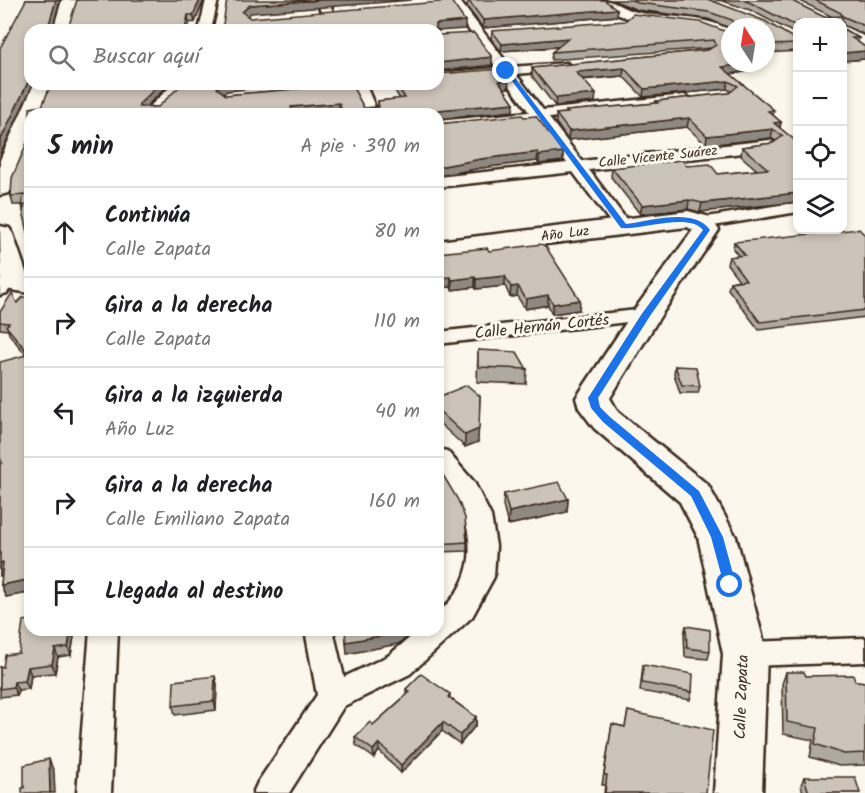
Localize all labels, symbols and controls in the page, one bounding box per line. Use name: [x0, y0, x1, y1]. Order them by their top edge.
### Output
north arrow: [721, 18, 775, 72]
map controls: [793, 18, 847, 234]
button: +: [793, 18, 847, 72]
search box: [24, 24, 444, 90]
text: Buscar aquí: [93, 40, 200, 75]
icon: search: [45, 41, 78, 74]
route end: [492, 57, 518, 83]
button: −: [793, 72, 847, 126]
text: 5 min: [48, 126, 114, 168]
button: locate: [793, 126, 847, 180]
text: A pie · 390 m: [301, 131, 420, 163]
street label: Calle Vicente Suárez: [597, 140, 719, 174]
button: layers: [793, 180, 847, 234]
text: Continúa: [105, 199, 190, 234]
icon: ahead: [48, 216, 81, 249]
text: 80 m: [374, 216, 420, 248]
street label: Año Luz: [540, 220, 590, 248]
text: Calle Zapata: [105, 234, 211, 266]
text: Gira a la derecha: [105, 289, 272, 324]
icon: right: [48, 306, 81, 339]
text: 110 m: [374, 306, 420, 338]
street label: Calle Hernán Cortés: [474, 307, 611, 346]
text: Calle Zapata: [105, 324, 211, 356]
text: Gira a la izquierda: [105, 379, 283, 414]
icon: left: [48, 396, 81, 429]
text: 40 m: [375, 396, 420, 428]
text: Año Luz: [105, 414, 174, 446]
text: Gira a la derecha: [105, 469, 272, 504]
icon: right: [48, 486, 81, 519]
text: 160 m: [369, 486, 420, 518]
text: Calle Emiliano Zapata: [105, 504, 290, 536]
route start: [716, 571, 742, 597]
text: Llegada al destino: [105, 575, 283, 610]
icon: arrive: [48, 576, 81, 609]
street label: Calle Zapata: [728, 654, 756, 740]

